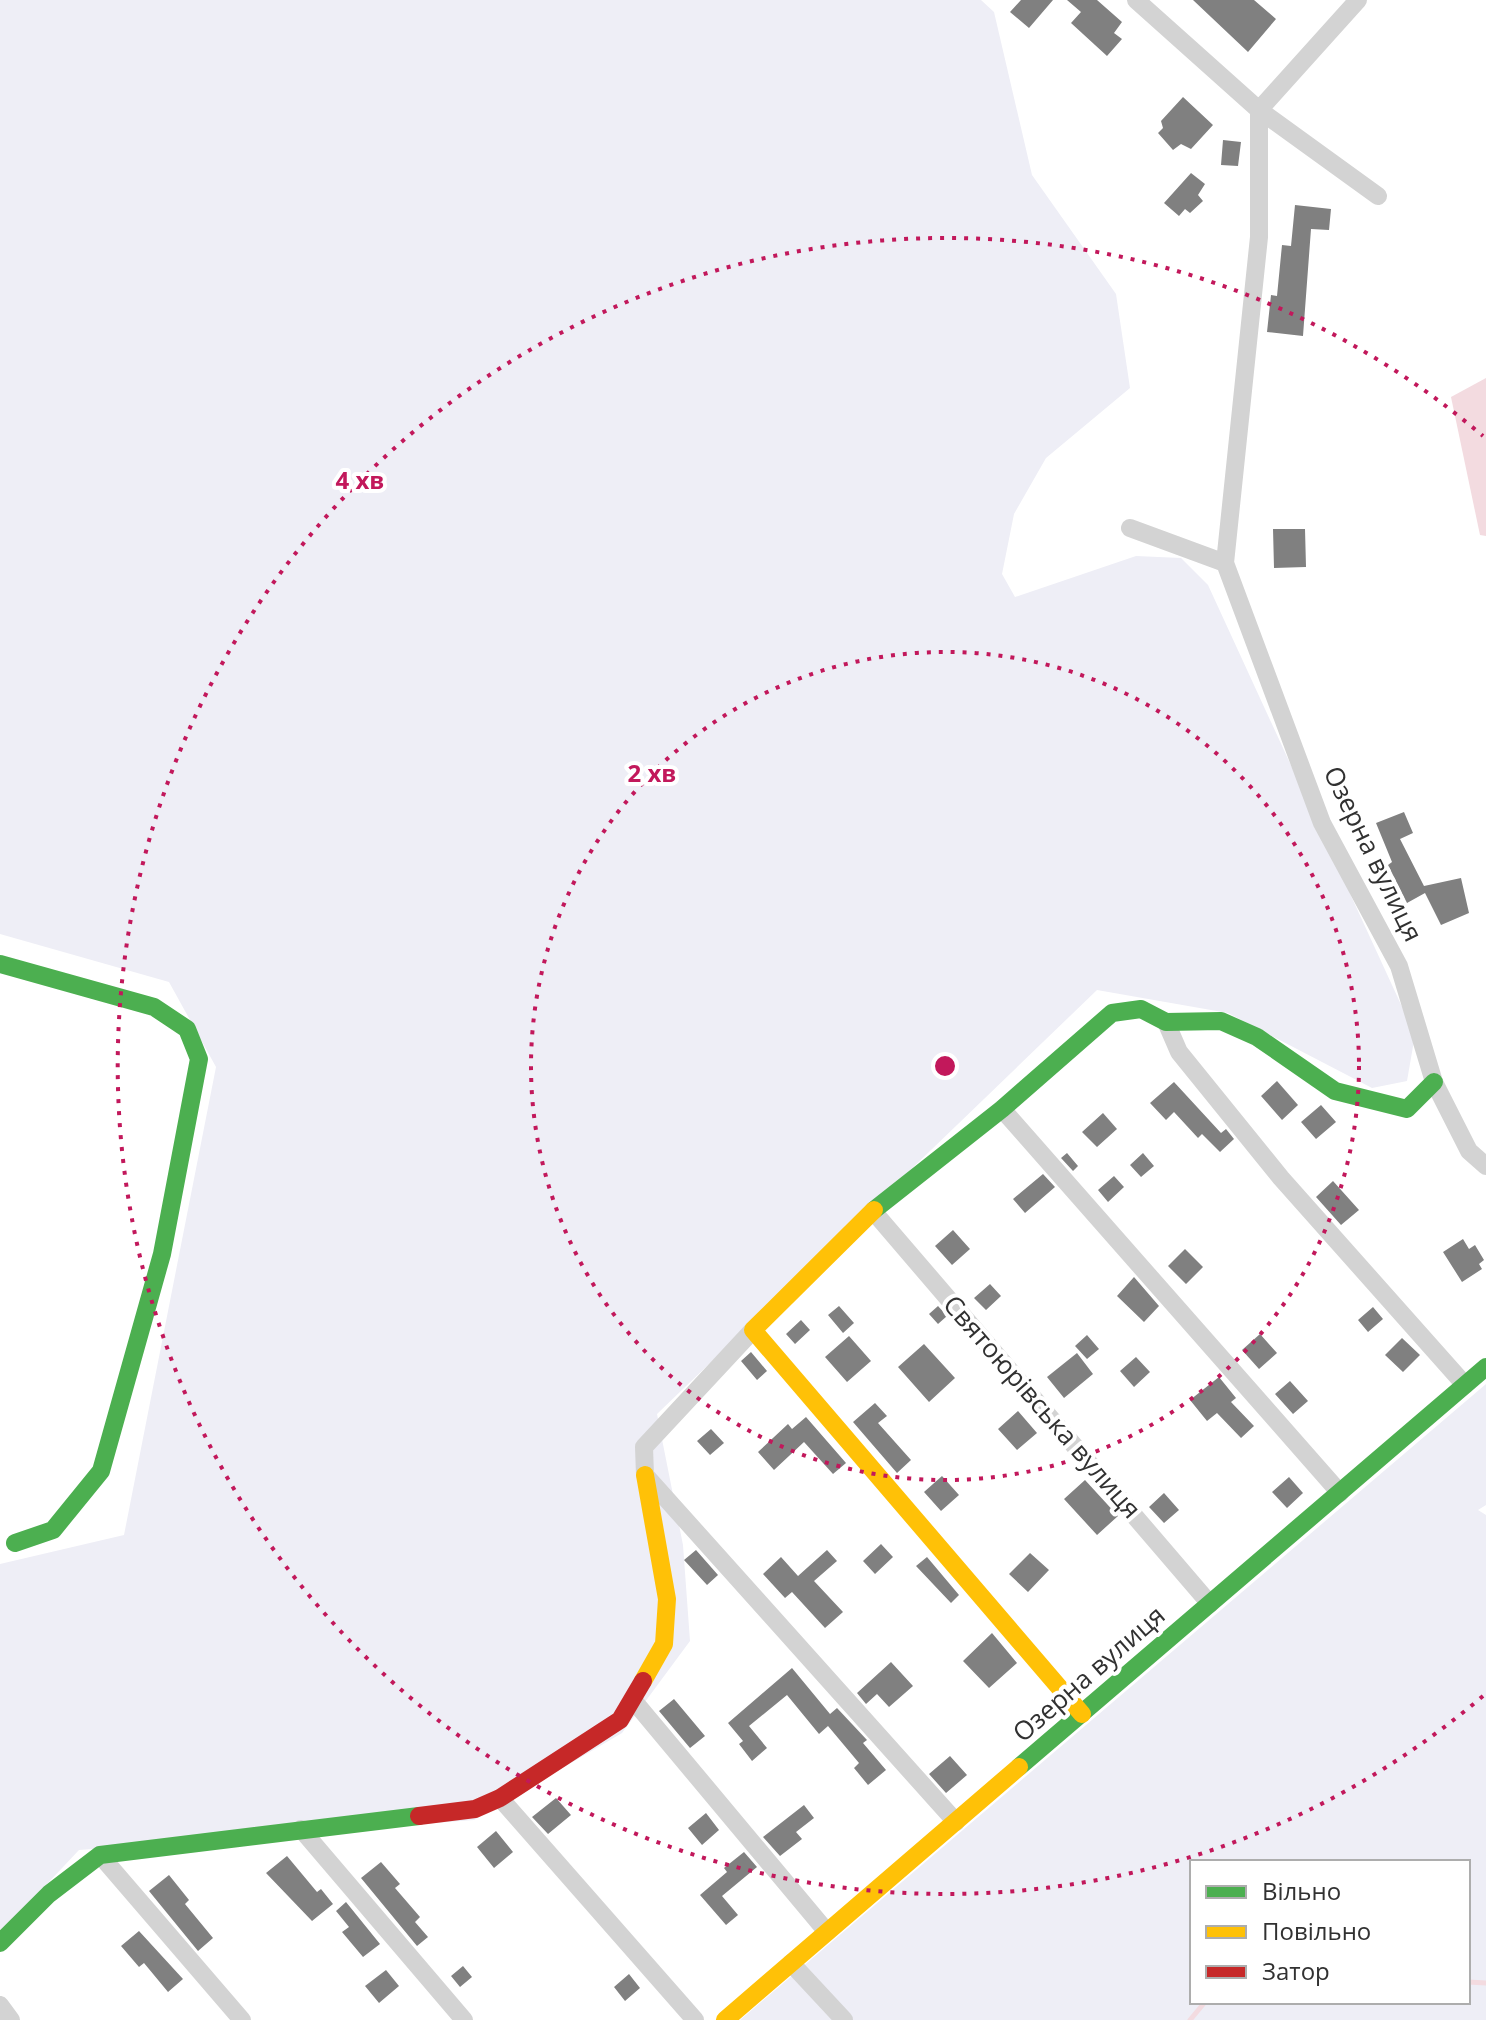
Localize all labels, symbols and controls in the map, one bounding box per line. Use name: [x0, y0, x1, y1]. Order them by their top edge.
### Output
text: 4 хв: [336, 463, 384, 496]
text: 2 хв: [628, 756, 676, 789]
street label: Озерна вулиця: [1316, 760, 1432, 947]
centre of rings: [931, 1052, 959, 1080]
street label: Святоюрівська вулиця: [936, 1287, 1150, 1526]
street label: Озерна вулиця: [1004, 1597, 1172, 1749]
legend: [1190, 1860, 1470, 2004]
text: Вільно: [1262, 1874, 1341, 1907]
text: Повільно: [1262, 1914, 1371, 1947]
text: Затор: [1262, 1954, 1330, 1987]

